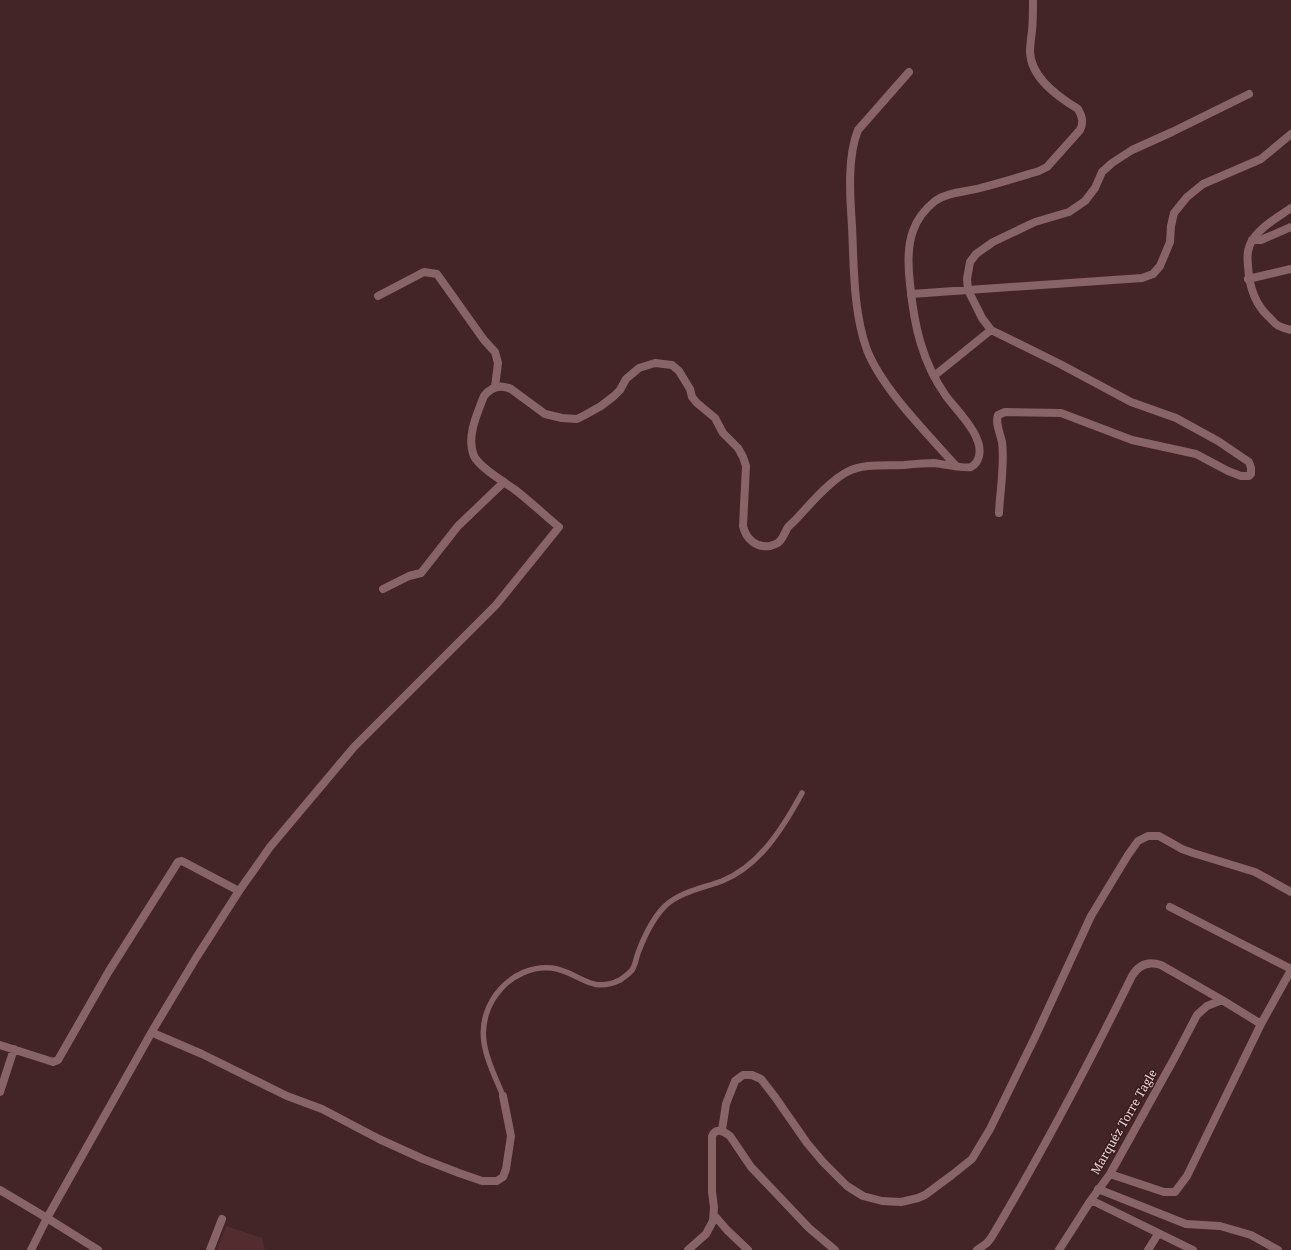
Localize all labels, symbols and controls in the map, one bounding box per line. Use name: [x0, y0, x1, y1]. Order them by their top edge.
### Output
street label: Marquéz Torre Tagle: [1086, 1066, 1161, 1178]

